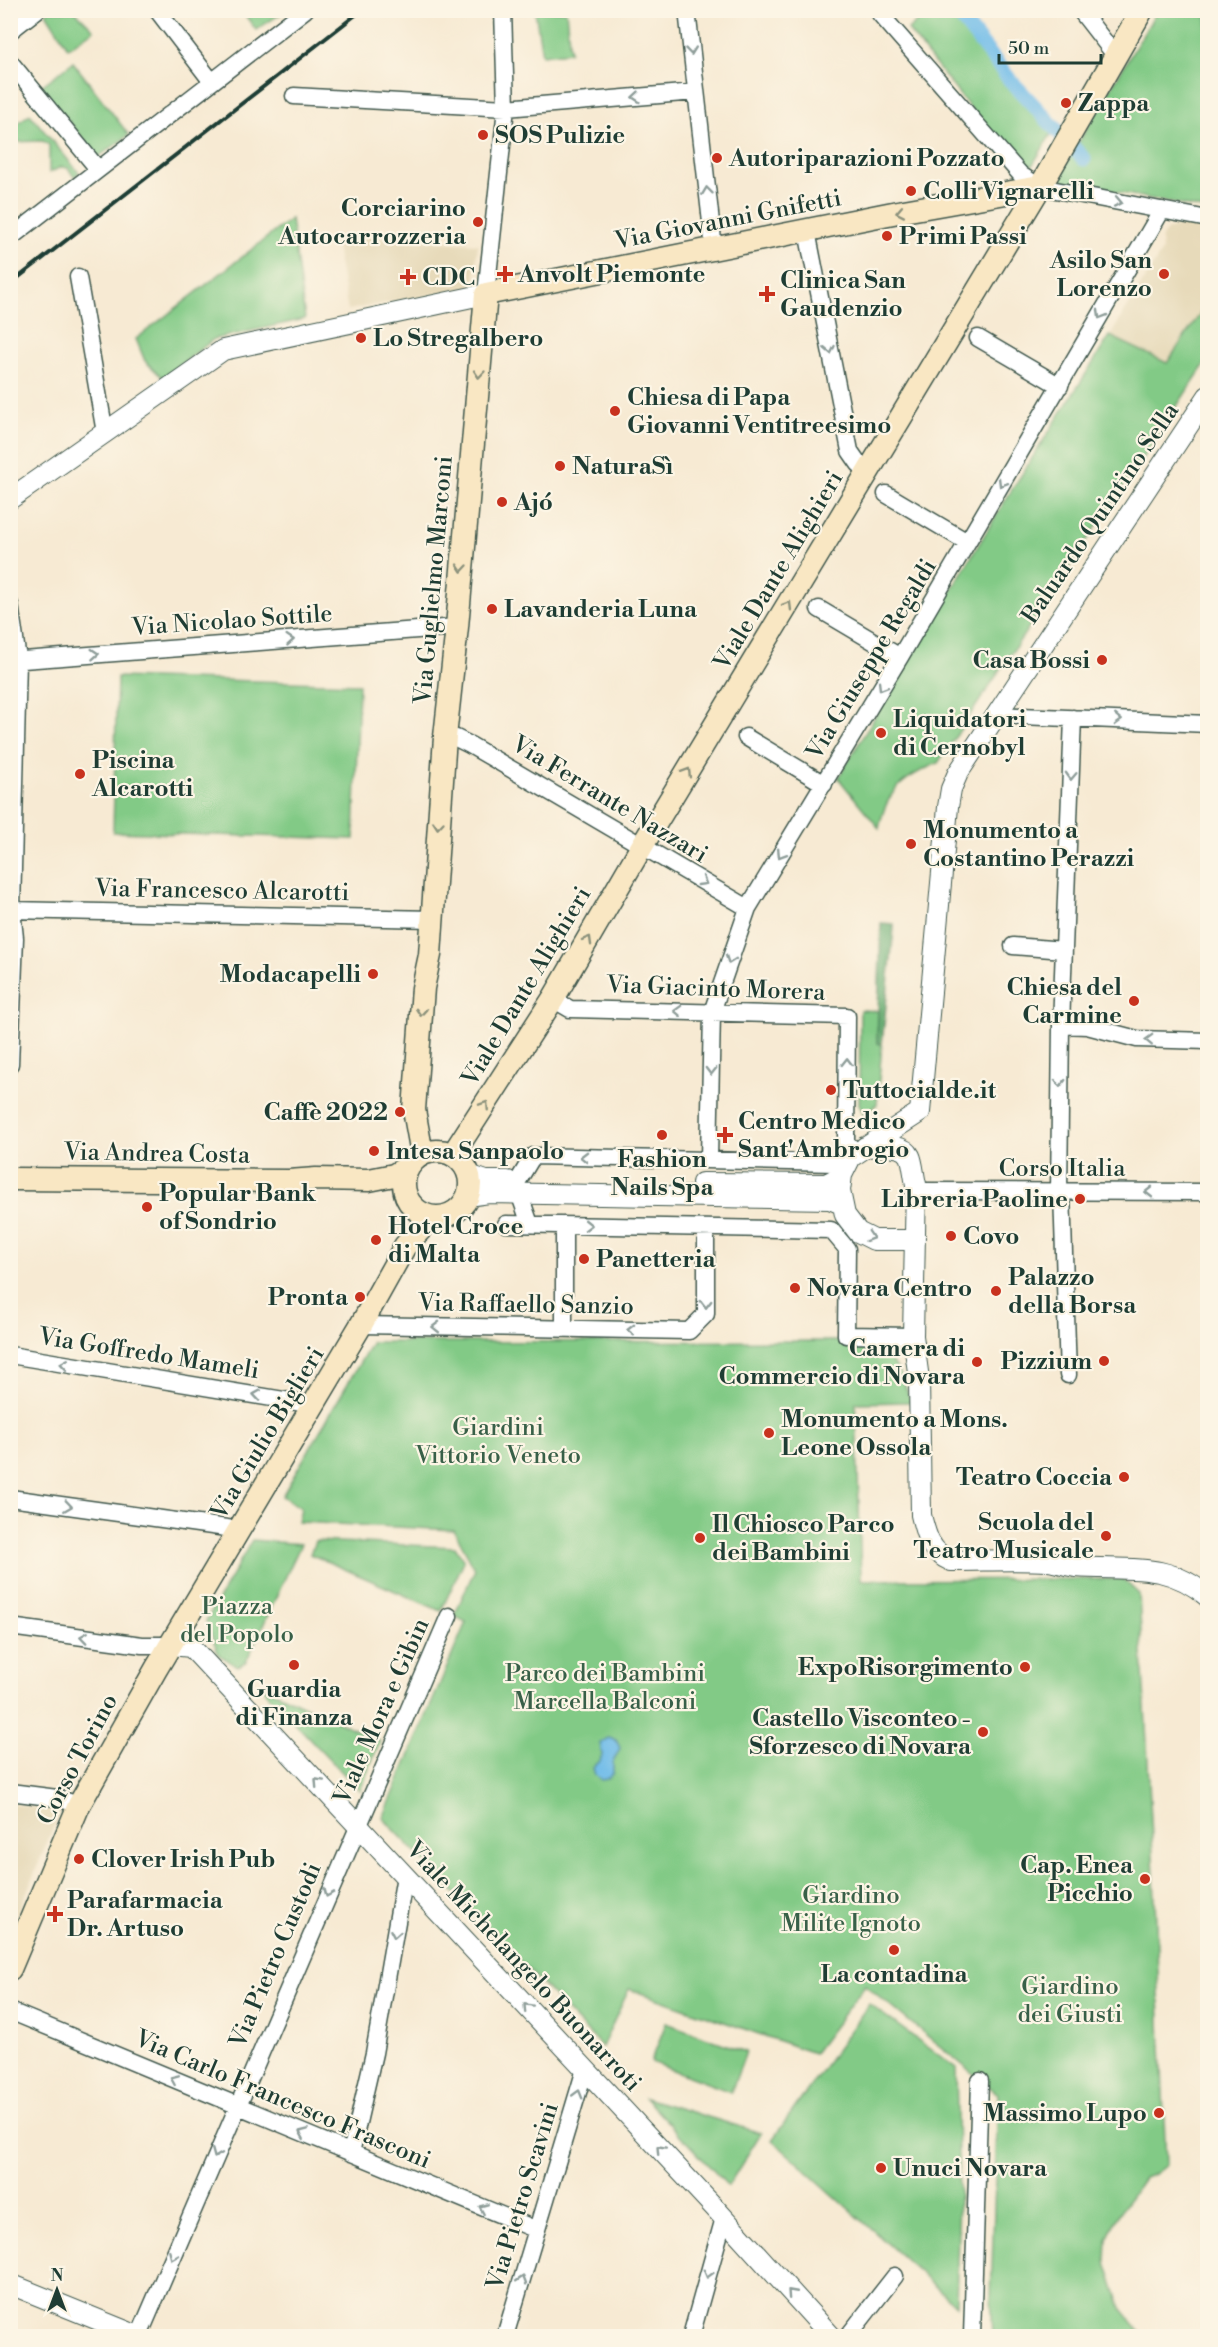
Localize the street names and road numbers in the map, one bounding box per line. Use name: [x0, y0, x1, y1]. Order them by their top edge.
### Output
street label: Via Giovanni Gnifetti: [611, 183, 844, 257]
street label: Baluardo Quintino Sella: [1015, 397, 1187, 631]
street label: Via Guglielmo Marconi: [408, 454, 460, 707]
street label: Viale Dante Alighieri: [707, 465, 850, 677]
street label: Via Giuseppe Regaldi: [799, 553, 944, 766]
street label: Via Nicolao Sottile: [130, 599, 333, 643]
street label: Via Ferrante Nazzari: [505, 729, 713, 870]
street label: Via Francesco Alcarotti: [94, 874, 350, 908]
street label: Viale Dante Alighieri: [455, 881, 598, 1093]
street label: Via Giacinto Morera: [605, 970, 827, 1008]
street label: Via Andrea Costa: [63, 1137, 251, 1171]
street label: Corso Italia: [999, 1154, 1126, 1184]
street label: Via Raffaello Sanzio: [417, 1288, 634, 1322]
street label: Via Goffredo Mameli: [35, 1322, 261, 1386]
street label: Via Giulio Biglieri: [204, 1341, 331, 1526]
street label: Viale Mora e Gibin: [327, 1614, 436, 1810]
street label: Corso Torino: [31, 1689, 125, 1830]
street label: Viale Michelangelo Buonarroti: [398, 1834, 647, 2098]
street label: Via Pietro Custodi: [223, 1858, 329, 2053]
street label: Via Carlo Francesco Frasconi: [129, 2023, 435, 2176]
street label: Via Pietro Scavini: [480, 2099, 566, 2295]

